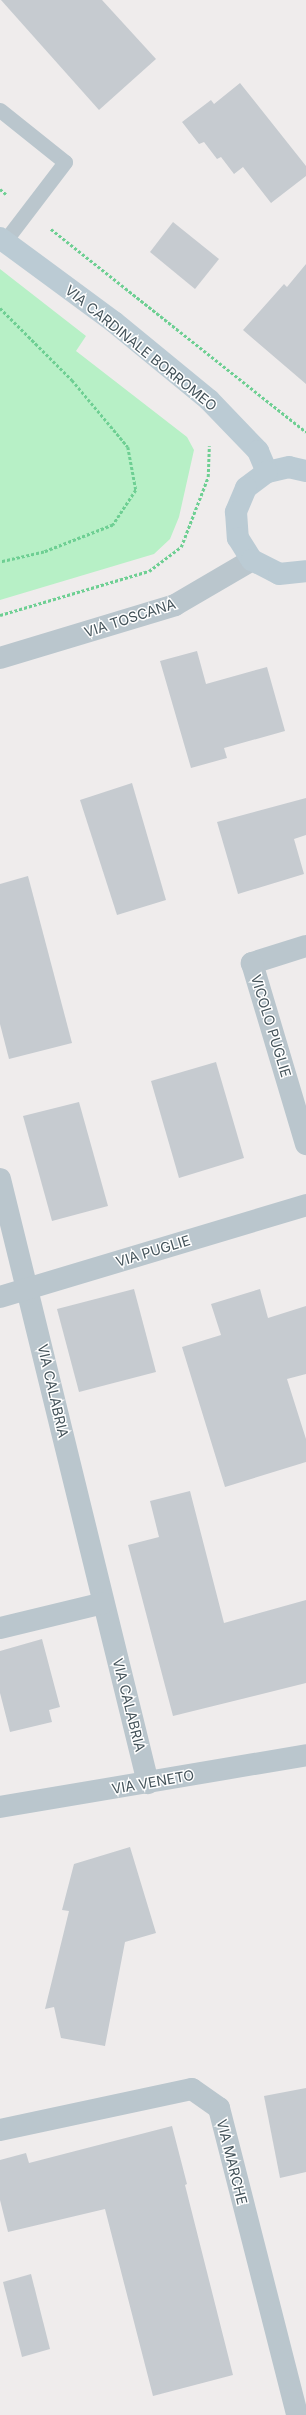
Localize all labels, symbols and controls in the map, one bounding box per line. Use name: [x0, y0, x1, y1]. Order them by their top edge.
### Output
street label: VIA CARDINALE BORROMEO: [62, 282, 220, 414]
street label: VIA TOSCANA: [82, 595, 178, 641]
street label: VICOLO PUGLIE: [247, 973, 295, 1079]
street label: VIA PUGLIE: [114, 1232, 192, 1270]
street label: VIA CALABRIA: [34, 1342, 72, 1440]
street label: VIA CALABRIA: [109, 1656, 149, 1754]
street label: VIA VENETO: [110, 1766, 196, 1798]
street label: VIA MARCHE: [213, 2118, 251, 2206]

